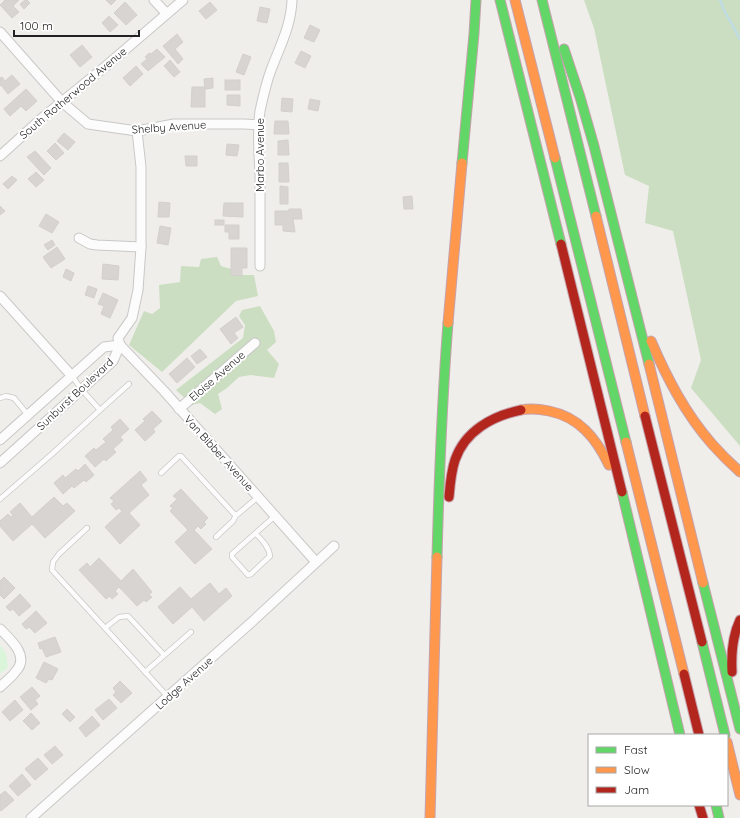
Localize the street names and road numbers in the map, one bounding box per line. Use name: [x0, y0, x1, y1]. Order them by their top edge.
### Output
street label: South Rotherwood Avenue: [16, 44, 130, 142]
street label: Shelby Avenue: [131, 117, 207, 137]
street label: Marbo Avenue: [253, 118, 267, 192]
street label: Eloise Avenue: [186, 348, 248, 404]
street label: Sunburst Boulevard: [34, 355, 116, 433]
street label: Van Bibber Avenue: [181, 412, 257, 494]
street label: Lodge Avenue: [152, 653, 216, 713]

